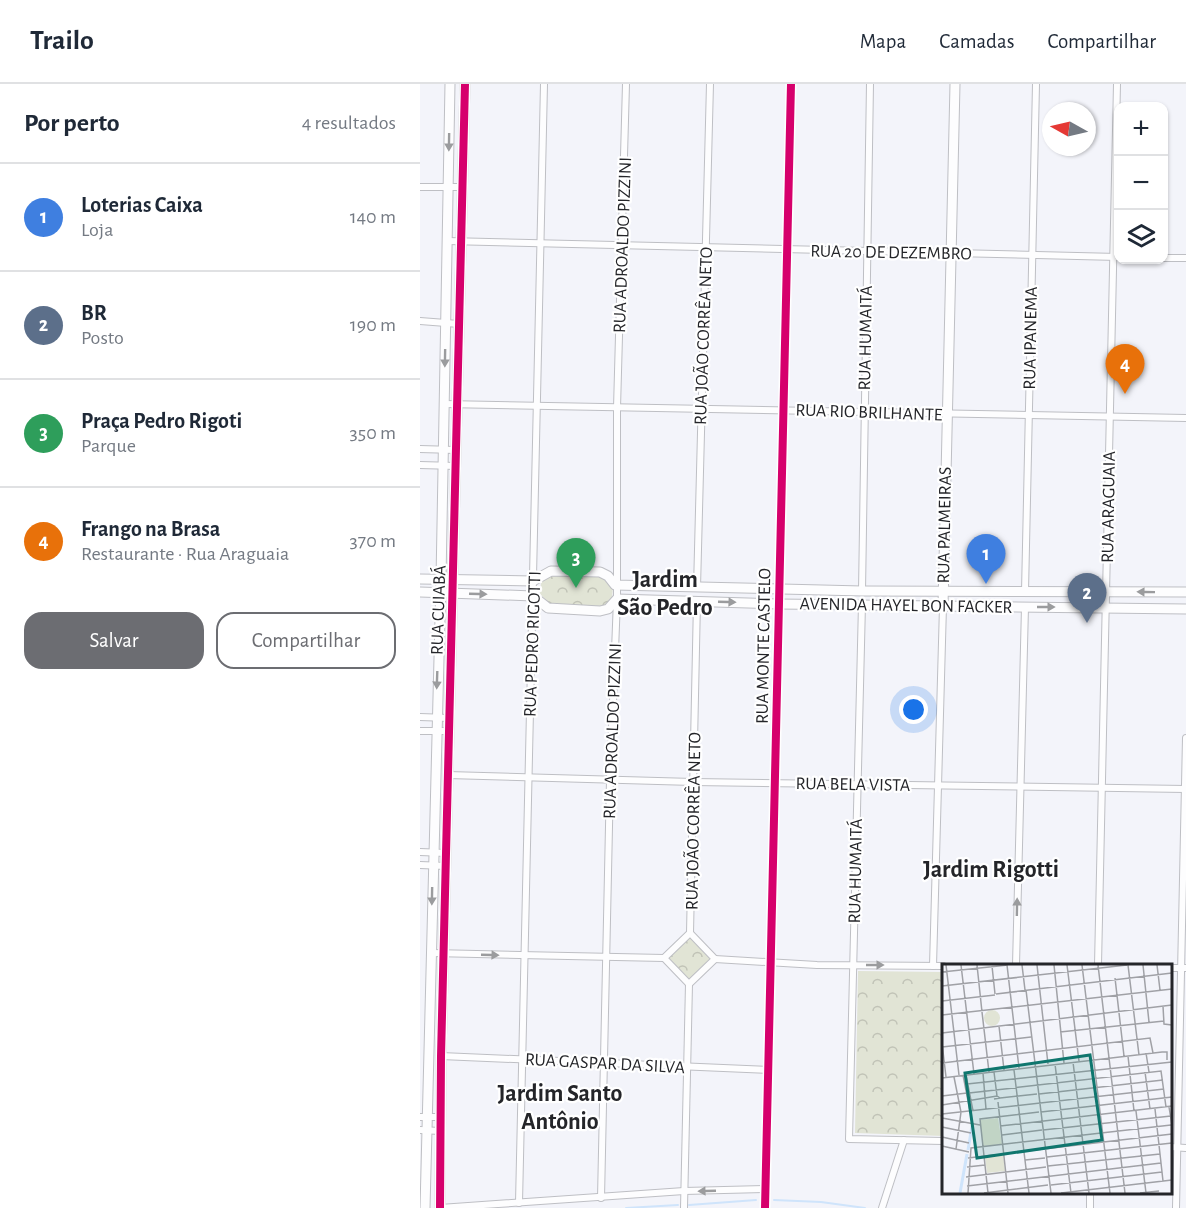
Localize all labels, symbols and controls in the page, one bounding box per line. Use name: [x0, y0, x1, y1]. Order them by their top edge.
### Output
text: Trailo: [30, 27, 94, 55]
text: Mapa: [860, 31, 906, 52]
text: Camadas: [939, 31, 1014, 52]
text: Compartilhar: [1047, 31, 1156, 52]
north arrow: [1042, 102, 1096, 156]
map controls: [1114, 102, 1168, 264]
button: +: [1114, 102, 1168, 156]
text: Por perto: [24, 110, 120, 136]
text: 4 resultados: [302, 113, 396, 133]
one-way arrow: [445, 133, 454, 152]
button: −: [1114, 156, 1168, 210]
street label: RUA ADROALDO PIZZINI: [611, 157, 635, 333]
text: Loterias Caixa: [81, 194, 203, 216]
text: 1: [40, 207, 47, 227]
text: 140 m: [350, 207, 396, 227]
button: layers: [1114, 210, 1168, 264]
text: Loja: [81, 220, 113, 240]
street label: RUA 20 DE DEZEMBRO: [810, 243, 972, 263]
street label: RUA JOÃO CORRÊA NETO: [689, 247, 716, 425]
street label: RUA HUMAITÁ: [853, 285, 876, 391]
street label: RUA IPANEMA: [1021, 286, 1041, 390]
text: BR: [81, 302, 107, 324]
text: 2: [39, 315, 48, 335]
text: 190 m: [350, 315, 396, 335]
text: Posto: [81, 328, 124, 348]
pin: 4: [1106, 344, 1144, 394]
one-way arrow: [440, 349, 449, 368]
street label: RUA RIO BRILHANTE: [795, 401, 943, 425]
text: Praça Pedro Rigoti: [81, 410, 242, 432]
text: 3: [39, 423, 48, 443]
text: 350 m: [350, 423, 396, 443]
text: Parque: [81, 436, 136, 456]
street label: RUA ARAGUAIA: [1099, 450, 1119, 563]
street label: RUA PALMEIRAS: [935, 466, 955, 584]
text: Frango na Brasa: [81, 518, 220, 540]
text: 4: [38, 531, 49, 551]
text: 370 m: [350, 531, 396, 551]
pin: 1: [966, 534, 1006, 584]
pin: 3: [556, 538, 596, 588]
text: Restaurante · Rua Araguaia: [81, 544, 289, 564]
street label: RUA CUIABÁ: [425, 564, 450, 655]
district label: Jardim São Pedro: [617, 568, 713, 620]
street label: RUA MONTE CASTELO: [754, 568, 774, 724]
street label: RUA PEDRO RIGOTTI: [521, 571, 545, 717]
pin: 2: [1068, 574, 1106, 623]
one-way arrow: [1137, 587, 1156, 596]
one-way arrow: [469, 589, 488, 599]
street label: AVENIDA HAYEL BON FACKER: [799, 595, 1013, 617]
one-way arrow: [717, 597, 736, 607]
one-way arrow: [1036, 602, 1055, 612]
button: Salvar: [24, 612, 204, 669]
button: Compartilhar: [216, 612, 396, 669]
street label: RUA ADROALDO PIZZINI: [601, 643, 625, 819]
one-way arrow: [432, 671, 442, 690]
your location: [899, 695, 928, 724]
street label: RUA JOÃO CORRÊA NETO: [680, 732, 705, 910]
street label: RUA BELA VISTA: [796, 775, 911, 795]
street label: RUA HUMAITÁ: [843, 818, 866, 924]
district label: Jardim Rigotti: [923, 858, 1059, 882]
one-way arrow: [428, 887, 437, 906]
one-way arrow: [1012, 897, 1022, 916]
one-way arrow: [481, 950, 500, 960]
one-way arrow: [866, 961, 885, 970]
inset map: [942, 964, 1171, 1193]
street label: RUA GASPAR DA SILVA: [524, 1051, 686, 1077]
district label: Jardim Santo Antônio: [498, 1082, 623, 1134]
one-way arrow: [698, 1186, 717, 1195]

